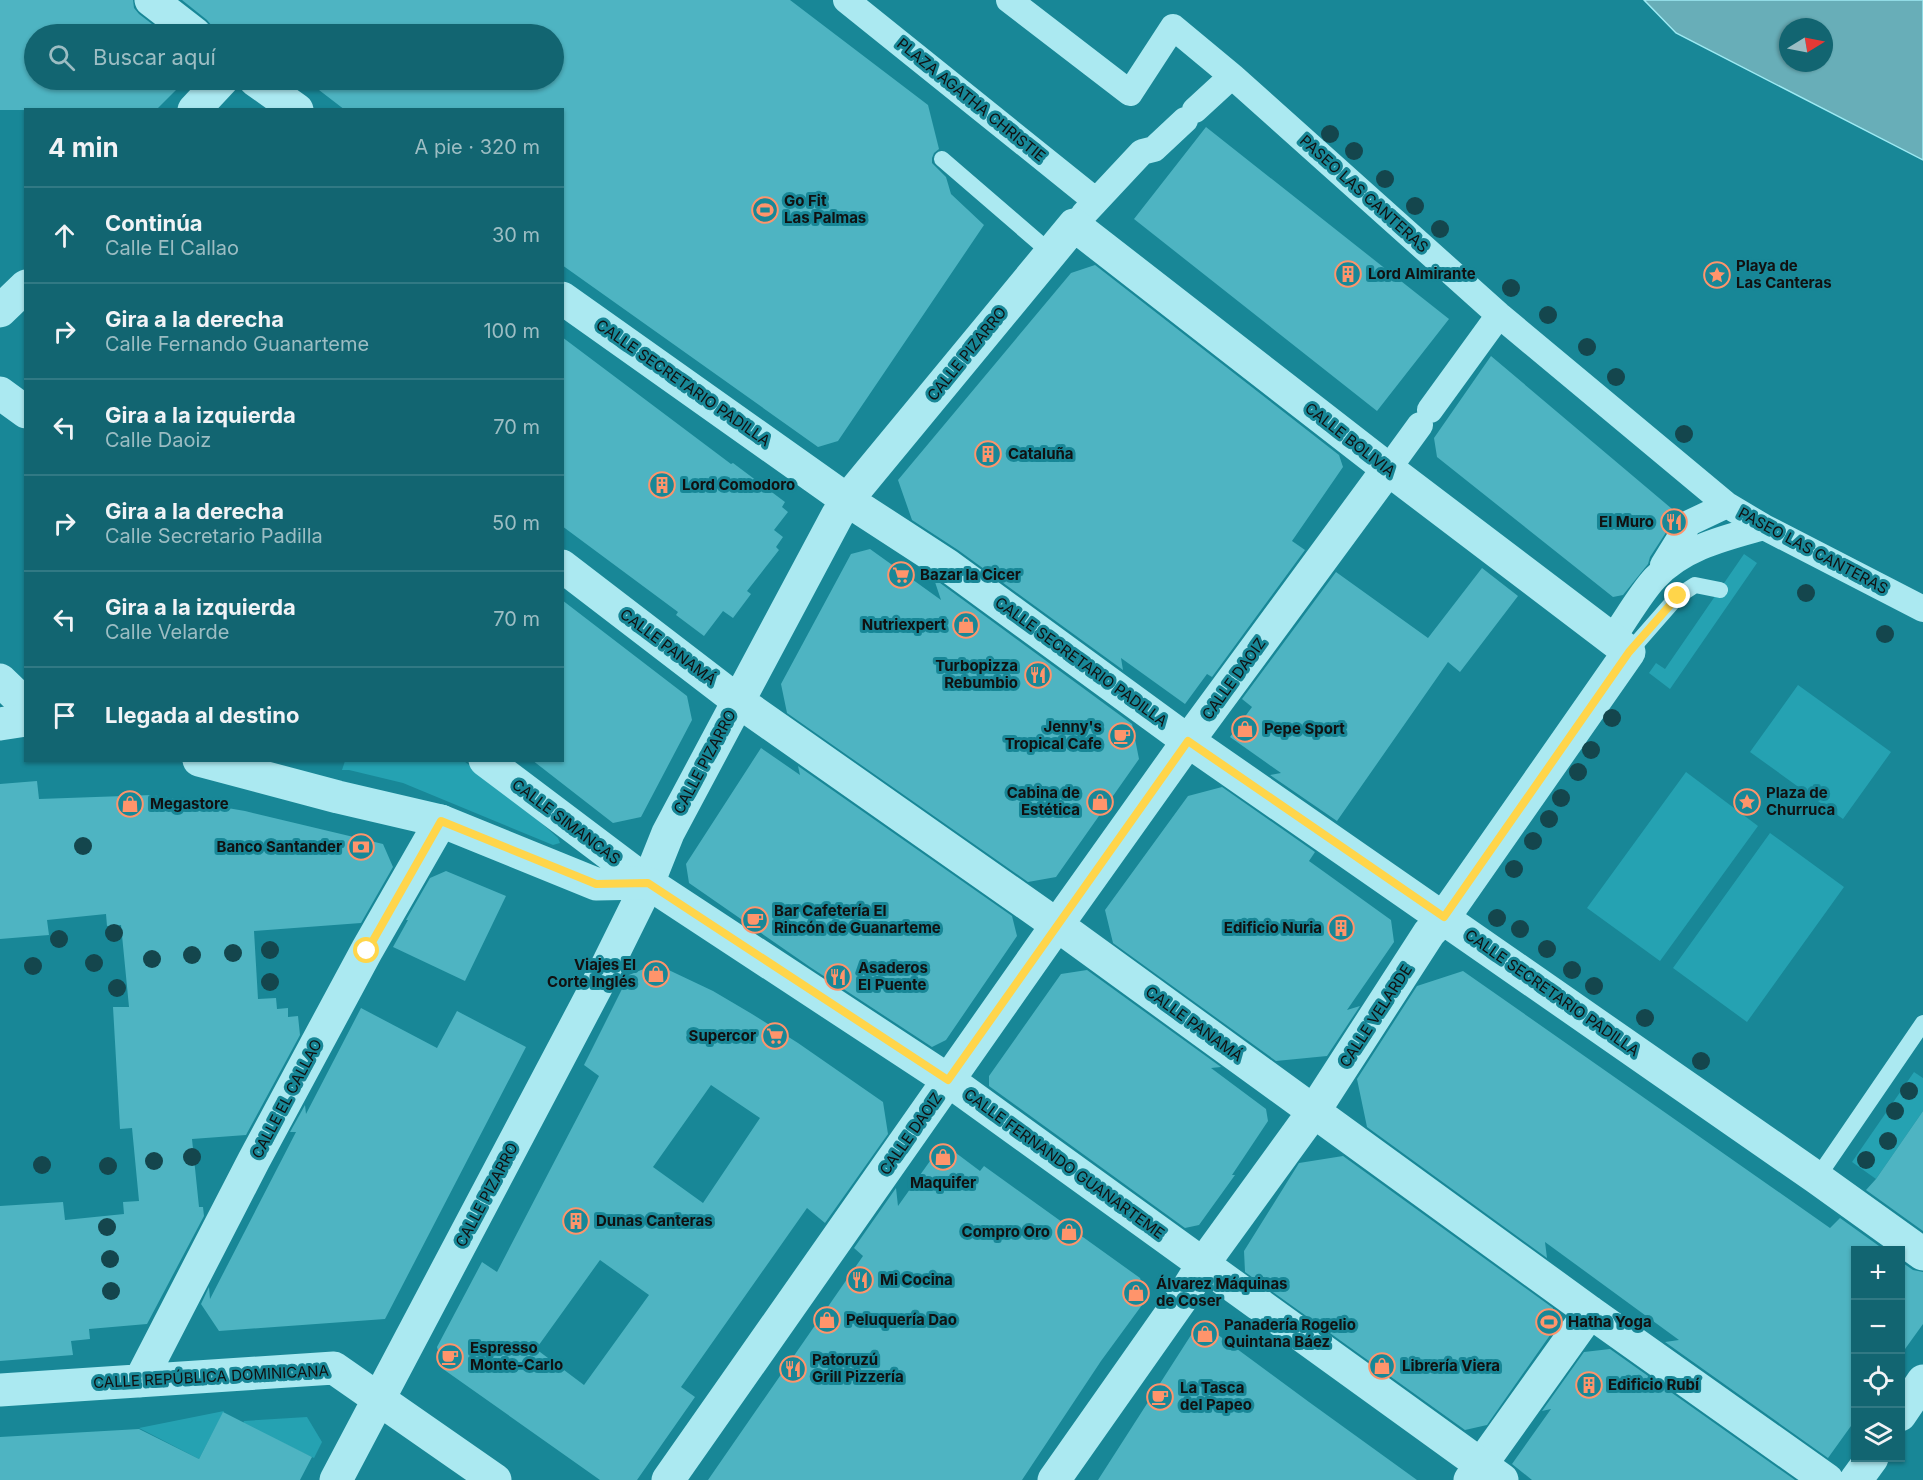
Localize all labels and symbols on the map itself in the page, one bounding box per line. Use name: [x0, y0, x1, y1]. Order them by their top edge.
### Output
north arrow: [1779, 18, 1833, 72]
street label: PLAZA AGATHA CHRISTIE: [893, 34, 1049, 165]
street label: PASEO LAS CANTERAS: [1296, 131, 1433, 256]
place label: Go Fit Las Palmas: [784, 191, 866, 227]
sports icon: Go Fit Las Palmas: [750, 195, 780, 225]
place label: Playa de Las Canteras: [1736, 256, 1832, 292]
building icon: Lord Almirante: [1333, 259, 1363, 289]
place icon: Playa de Las Canteras: [1702, 260, 1732, 290]
place label: Lord Almirante: [1368, 264, 1476, 283]
street label: CALLE PIZARRO: [923, 303, 1010, 405]
street label: CALLE SECRETARIO PADILLA: [592, 315, 774, 450]
street label: CALLE BOLIVIA: [1301, 398, 1399, 481]
building icon: Cataluña: [973, 439, 1003, 469]
place label: Cataluña: [1008, 444, 1074, 463]
building icon: Lord Comodoro: [647, 470, 677, 500]
place label: Lord Comodoro: [682, 475, 795, 494]
street label: PASEO LAS CANTERAS: [1735, 503, 1891, 598]
restaurant icon: El Muro: [1659, 507, 1689, 537]
place label: El Muro: [1599, 512, 1654, 531]
supermarket icon: Bazar la Cicer: [886, 560, 916, 590]
place label: Bazar la Cicer: [920, 565, 1021, 584]
route end: [1664, 582, 1690, 608]
street label: CALLE SECRETARIO PADILLA: [991, 593, 1171, 731]
street label: CALLE PANAMÁ: [616, 604, 720, 689]
shop icon: Nutriexpert: [951, 610, 981, 640]
place label: Nutriexpert: [862, 615, 947, 634]
street label: CALLE DAOIZ: [1198, 634, 1270, 723]
place label: Turbopizza Rebumbio: [935, 656, 1018, 692]
restaurant icon: Turbopizza Rebumbio: [1023, 660, 1053, 690]
street label: CALLE PIZARRO: [669, 706, 740, 817]
shop icon: Pepe Sport: [1230, 714, 1260, 744]
place label: Jenny's Tropical Cafe: [1005, 717, 1102, 753]
place label: Pepe Sport: [1264, 719, 1345, 738]
cafe icon: Jenny's Tropical Cafe: [1107, 721, 1137, 751]
street label: CALLE SIMANCAS: [508, 775, 624, 869]
place label: Cabina de Estética: [1007, 783, 1080, 819]
place label: Plaza de Churruca: [1766, 783, 1835, 819]
shop icon: Cabina de Estética: [1085, 787, 1115, 817]
place icon: Plaza de Churruca: [1732, 787, 1762, 817]
shop icon: Megastore: [115, 789, 145, 819]
place label: Megastore: [150, 794, 229, 813]
bank icon: Banco Santander: [346, 832, 376, 862]
place label: Banco Santander: [216, 837, 342, 856]
place label: Bar Cafetería El Rincón de Guanarteme: [774, 901, 941, 937]
cafe icon: Bar Cafetería El Rincón de Guanarteme: [740, 905, 770, 935]
building icon: Edificio Nuria: [1326, 913, 1356, 943]
place label: Edificio Nuria: [1224, 918, 1322, 937]
street label: CALLE SECRETARIO PADILLA: [1461, 925, 1643, 1060]
route start: [353, 937, 379, 963]
place label: Viajes El Corte Inglés: [547, 955, 636, 991]
place label: Asaderos El Puente: [858, 958, 928, 994]
shop icon: Viajes El Corte Inglés: [641, 959, 671, 989]
street label: CALLE VELARDE: [1335, 961, 1416, 1071]
restaurant icon: Asaderos El Puente: [823, 962, 853, 992]
street label: CALLE PANAMÁ: [1142, 982, 1247, 1065]
supermarket icon: Supercor: [760, 1021, 790, 1051]
place label: Supercor: [689, 1026, 756, 1045]
street label: CALLE EL CALLAO: [247, 1036, 326, 1162]
street label: CALLE FERNANDO GUANARTEME: [960, 1084, 1168, 1243]
street label: CALLE DAOIZ: [875, 1089, 946, 1179]
street label: CALLE PIZARRO: [451, 1139, 522, 1250]
shop icon: Maquifer: [928, 1142, 958, 1172]
place label: Maquifer: [910, 1173, 976, 1192]
building icon: Dunas Canteras: [561, 1206, 591, 1236]
place label: Dunas Canteras: [596, 1211, 713, 1230]
shop icon: Compro Oro: [1054, 1217, 1084, 1247]
place label: Compro Oro: [962, 1222, 1050, 1241]
restaurant icon: Mi Cocina: [845, 1265, 875, 1295]
place label: Mi Cocina: [880, 1270, 953, 1289]
place label: Álvarez Máquinas de Coser: [1156, 1274, 1287, 1310]
shop icon: Álvarez Máquinas de Coser: [1121, 1278, 1151, 1308]
shop icon: Peluquería Dao: [812, 1305, 842, 1335]
sports icon: Hatha Yoga: [1534, 1307, 1564, 1337]
place label: Peluquería Dao: [846, 1310, 957, 1329]
place label: Hatha Yoga: [1568, 1312, 1652, 1331]
place label: Panadería Rogelio Quintana Báez: [1224, 1315, 1356, 1351]
shop icon: Panadería Rogelio Quintana Báez: [1190, 1319, 1220, 1349]
place label: Espresso Monte-Carlo: [470, 1338, 563, 1374]
cafe icon: Espresso Monte-Carlo: [435, 1342, 465, 1372]
place label: Patoruzú Grill Pizzería: [812, 1350, 904, 1386]
shop icon: Librería Viera: [1367, 1351, 1397, 1381]
restaurant icon: Patoruzú Grill Pizzería: [778, 1354, 808, 1384]
place label: Librería Viera: [1402, 1356, 1500, 1375]
street label: CALLE REPÚBLICA DOMINICANA: [93, 1361, 329, 1392]
building icon: Edificio Rubí: [1574, 1370, 1604, 1400]
place label: Edificio Rubí: [1608, 1375, 1700, 1394]
place label: La Tasca del Papeo: [1180, 1378, 1252, 1414]
cafe icon: La Tasca del Papeo: [1145, 1382, 1175, 1412]

